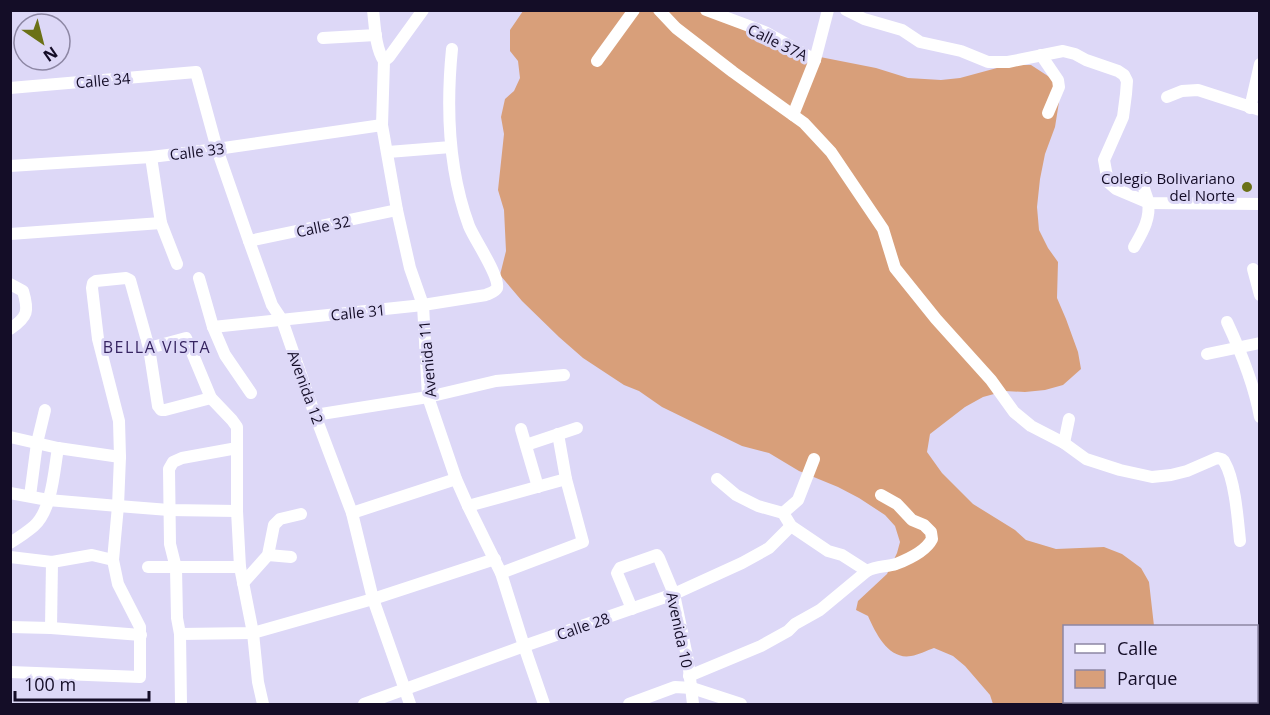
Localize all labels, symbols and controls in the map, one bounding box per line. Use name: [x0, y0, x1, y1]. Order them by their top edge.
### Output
north arrow: [12, 12, 72, 72]
street label: Calle 37A: [745, 19, 812, 65]
text: N: [39, 42, 62, 67]
street label: Calle 34: [75, 68, 132, 92]
street label: Calle 33: [169, 138, 225, 164]
place label: Colegio Bolivariano del Norte: [1101, 168, 1235, 205]
marker: Colegio Bolivariano del Norte: [1240, 180, 1254, 194]
street label: Calle 32: [294, 211, 352, 241]
street label: Calle 31: [330, 299, 386, 325]
street label: Avenida 11: [414, 320, 440, 398]
district label: BELLA VISTA: [103, 336, 211, 358]
street label: Avenida 12: [283, 347, 329, 427]
street label: Avenida 10: [662, 590, 698, 670]
street label: Calle 28: [554, 608, 612, 644]
legend: [1063, 625, 1258, 703]
text: Calle: [1117, 636, 1158, 660]
scale bar: [15, 664, 148, 702]
text: Parque: [1117, 666, 1177, 690]
text: 100 m: [24, 672, 76, 696]

